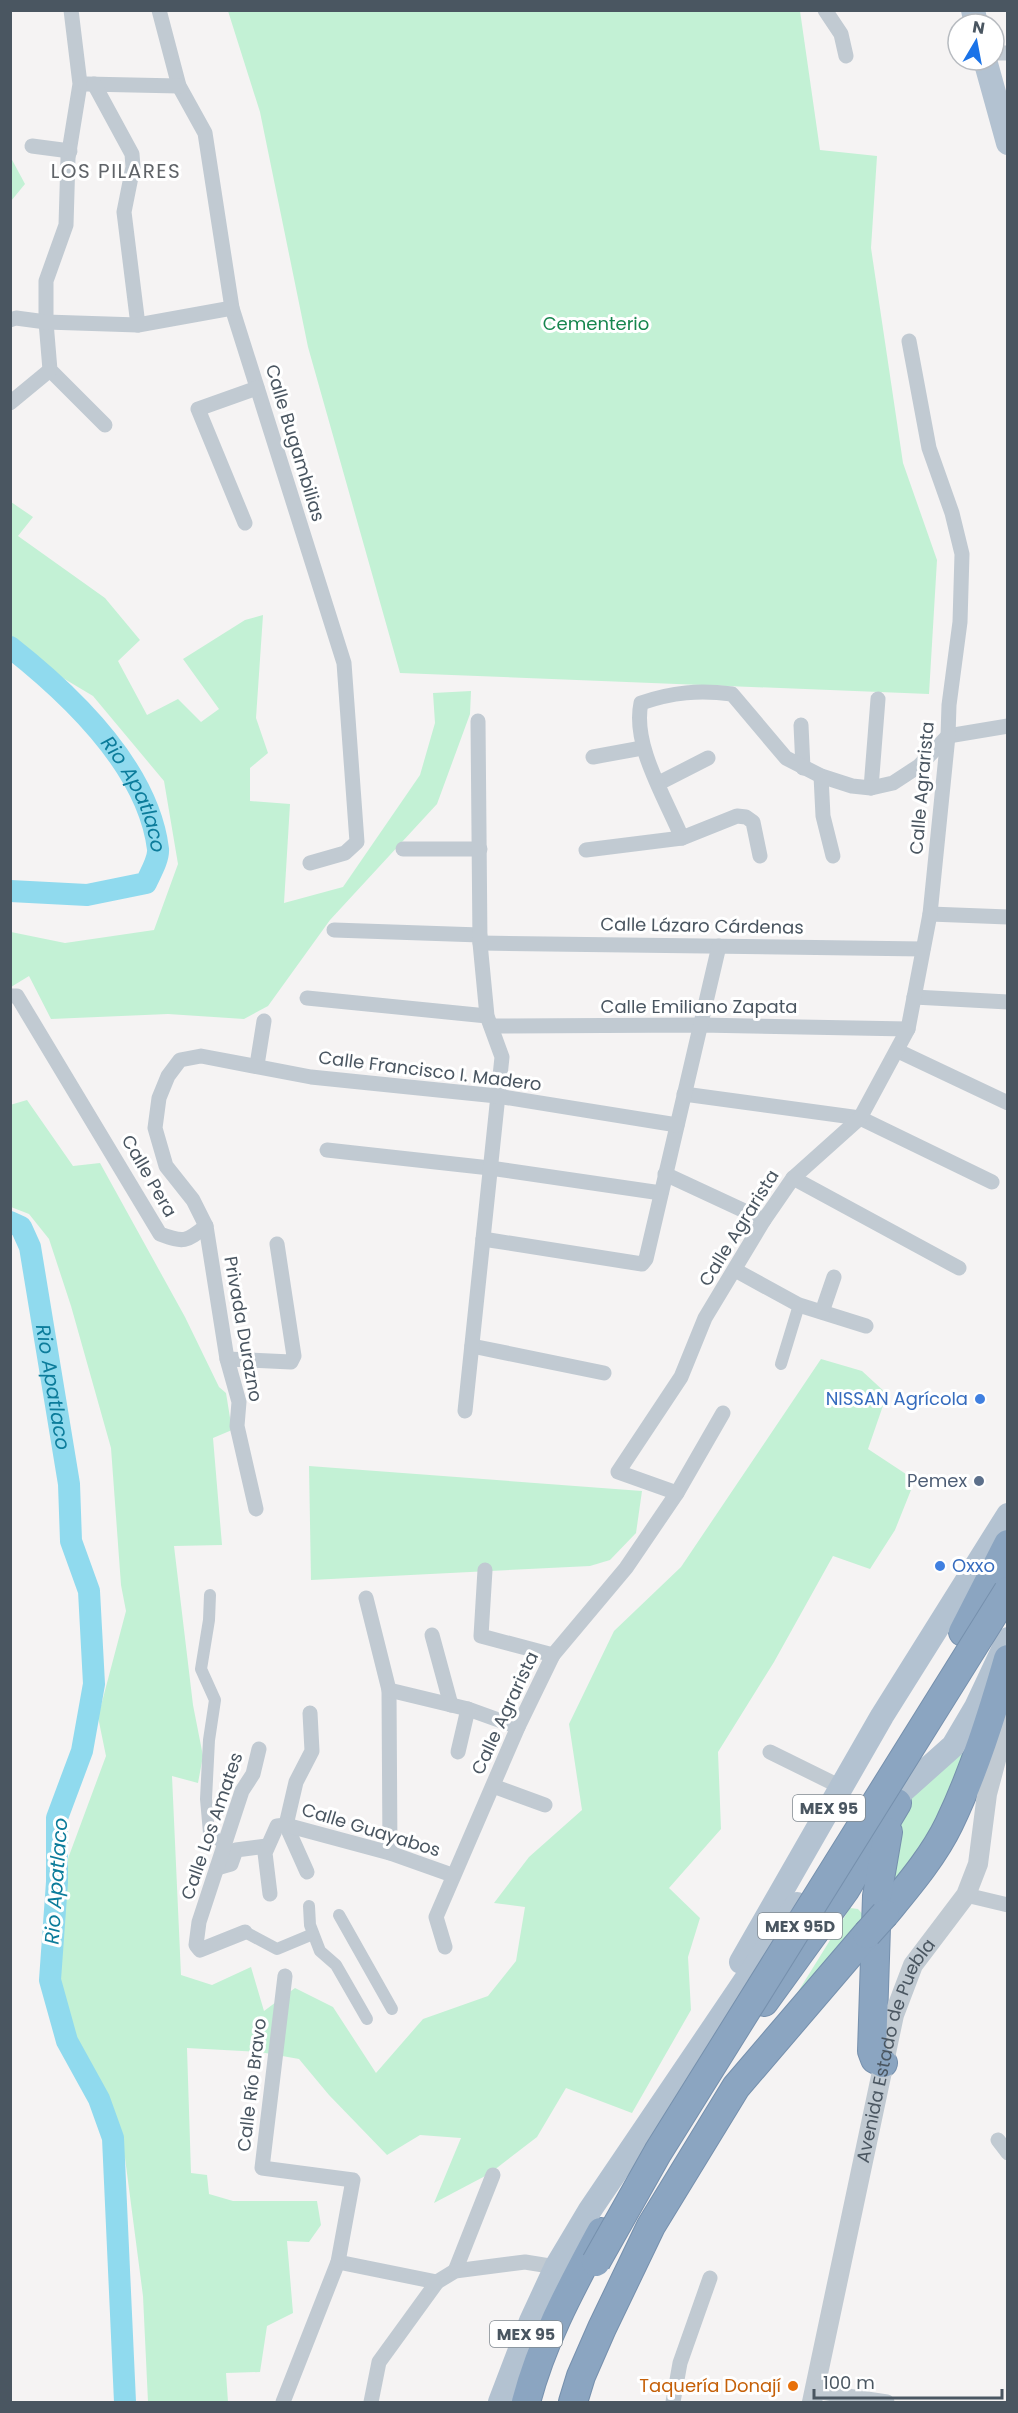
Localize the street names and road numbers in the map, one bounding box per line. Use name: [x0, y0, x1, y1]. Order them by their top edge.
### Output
street label: Calle Bugambilias: [260, 361, 331, 525]
street label: Calle Agrarista: [903, 720, 940, 855]
street label: Calle Lázaro Cárdenas: [600, 911, 804, 940]
street label: Calle Emiliano Zapata: [601, 994, 797, 1019]
street label: Calle Francisco I. Madero: [317, 1044, 543, 1097]
street label: Calle Pera: [116, 1130, 183, 1222]
street label: Calle Agrarista: [693, 1165, 785, 1291]
street label: Privada Durazno: [218, 1254, 269, 1404]
street label: Calle Agrarista: [465, 1647, 544, 1778]
street label: Calle Los Amates: [175, 1749, 248, 1903]
road number: MEX 95: [793, 1795, 865, 1821]
street label: Calle Guayabos: [299, 1797, 444, 1863]
road number: MEX 95D: [758, 1913, 842, 1939]
street label: Avenida Estado de Puebla: [850, 1933, 941, 2165]
street label: Calle Río Bravo: [231, 2017, 272, 2153]
road number: MEX 95: [490, 2321, 562, 2347]

